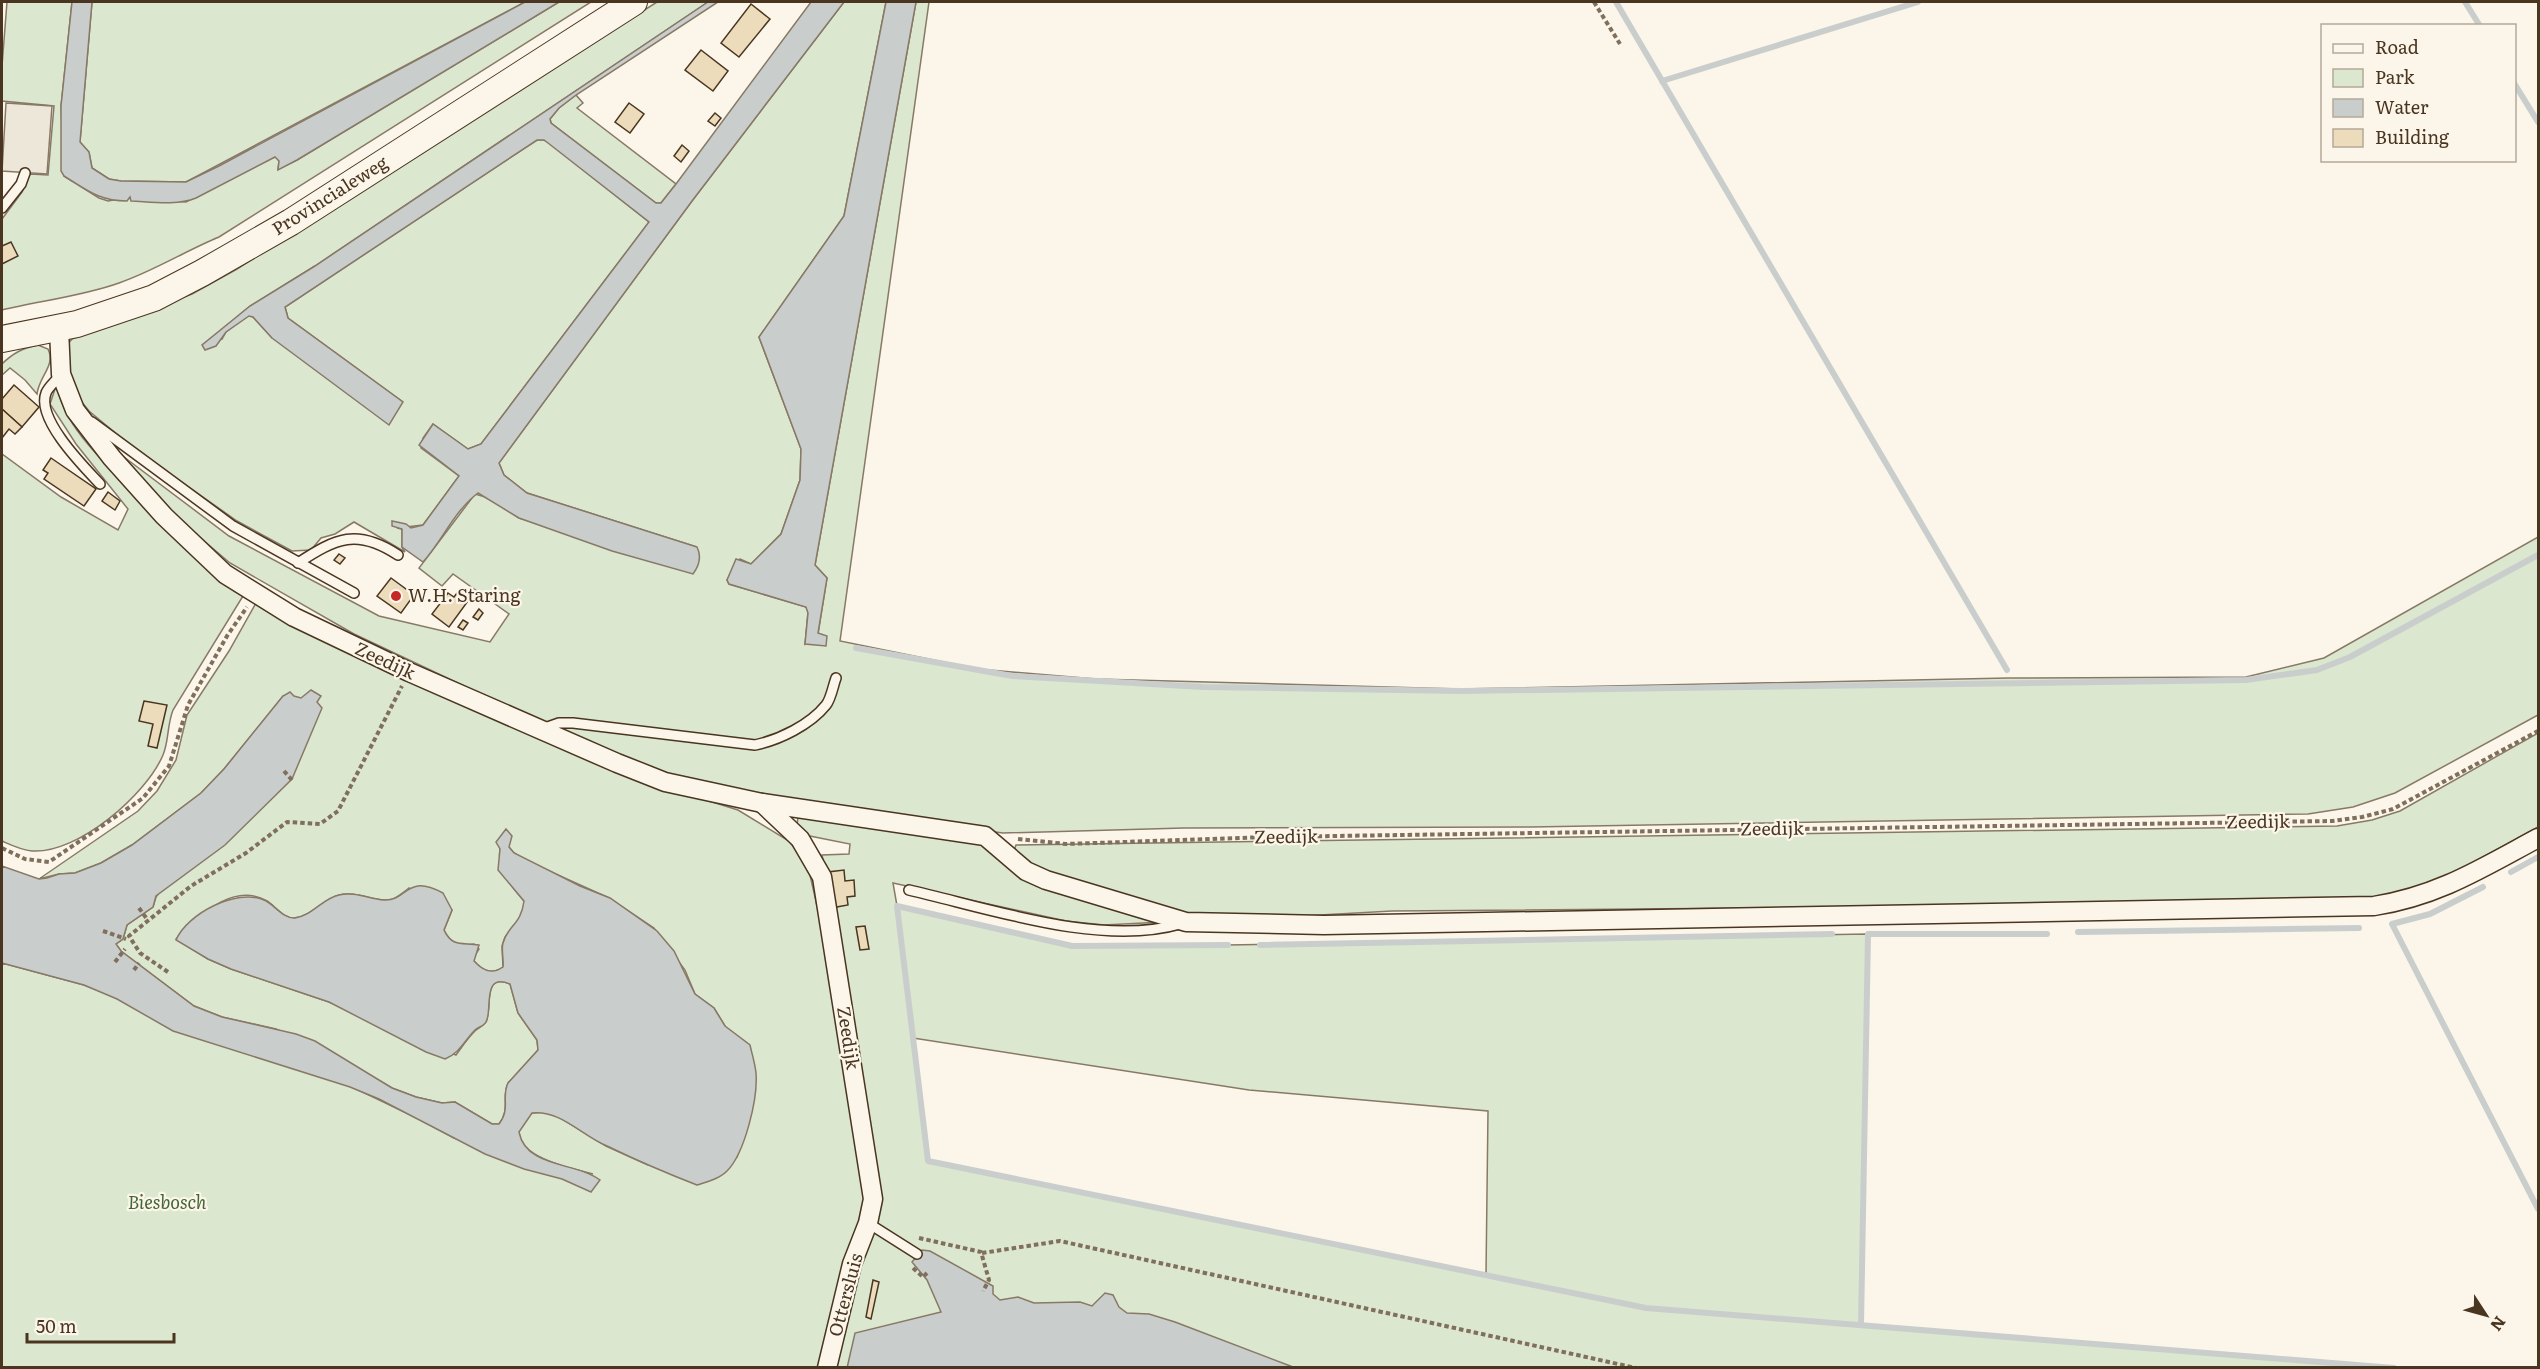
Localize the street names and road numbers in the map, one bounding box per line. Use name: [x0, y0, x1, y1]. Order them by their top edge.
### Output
street label: Provincialeweg: [266, 148, 393, 241]
street label: Zeedijk: [351, 634, 421, 686]
street label: Zeedijk: [2226, 806, 2291, 835]
street label: Zeedijk: [1740, 813, 1805, 842]
street label: Zeedijk: [1254, 821, 1319, 850]
street label: Zeedijk: [831, 1004, 868, 1072]
street label: Ottersluis: [820, 1250, 869, 1339]

